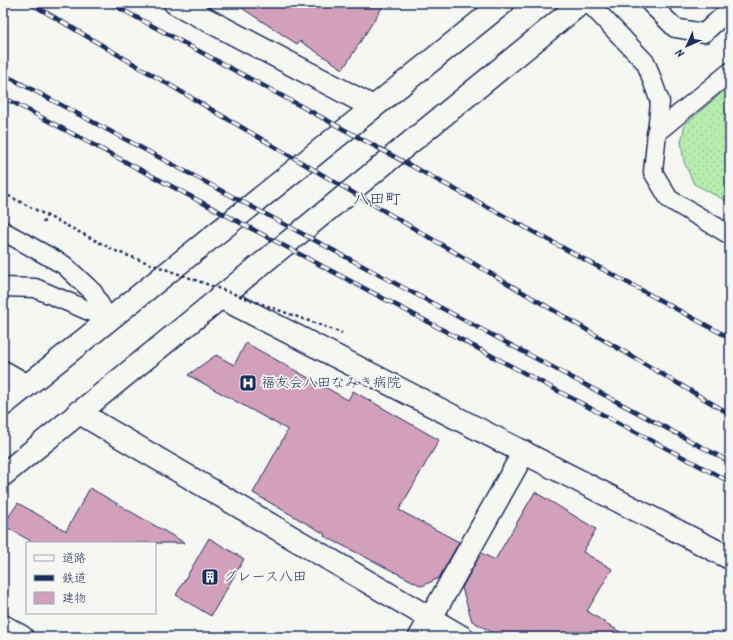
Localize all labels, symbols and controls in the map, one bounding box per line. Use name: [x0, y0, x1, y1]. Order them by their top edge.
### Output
north arrow: [667, 26, 707, 66]
text: N: [672, 44, 689, 61]
district label: 八田町: [353, 187, 401, 212]
place label: 福友会八田なみき病院: [261, 372, 401, 394]
hospital icon: 福友会八田なみき病院: [238, 373, 258, 393]
legend: [26, 542, 156, 614]
text: 道路: [62, 549, 86, 568]
place label: グレース八田: [223, 566, 307, 588]
building icon: グレース八田: [200, 567, 220, 587]
text: 鉄道: [62, 569, 86, 588]
text: 建物: [62, 589, 86, 608]

